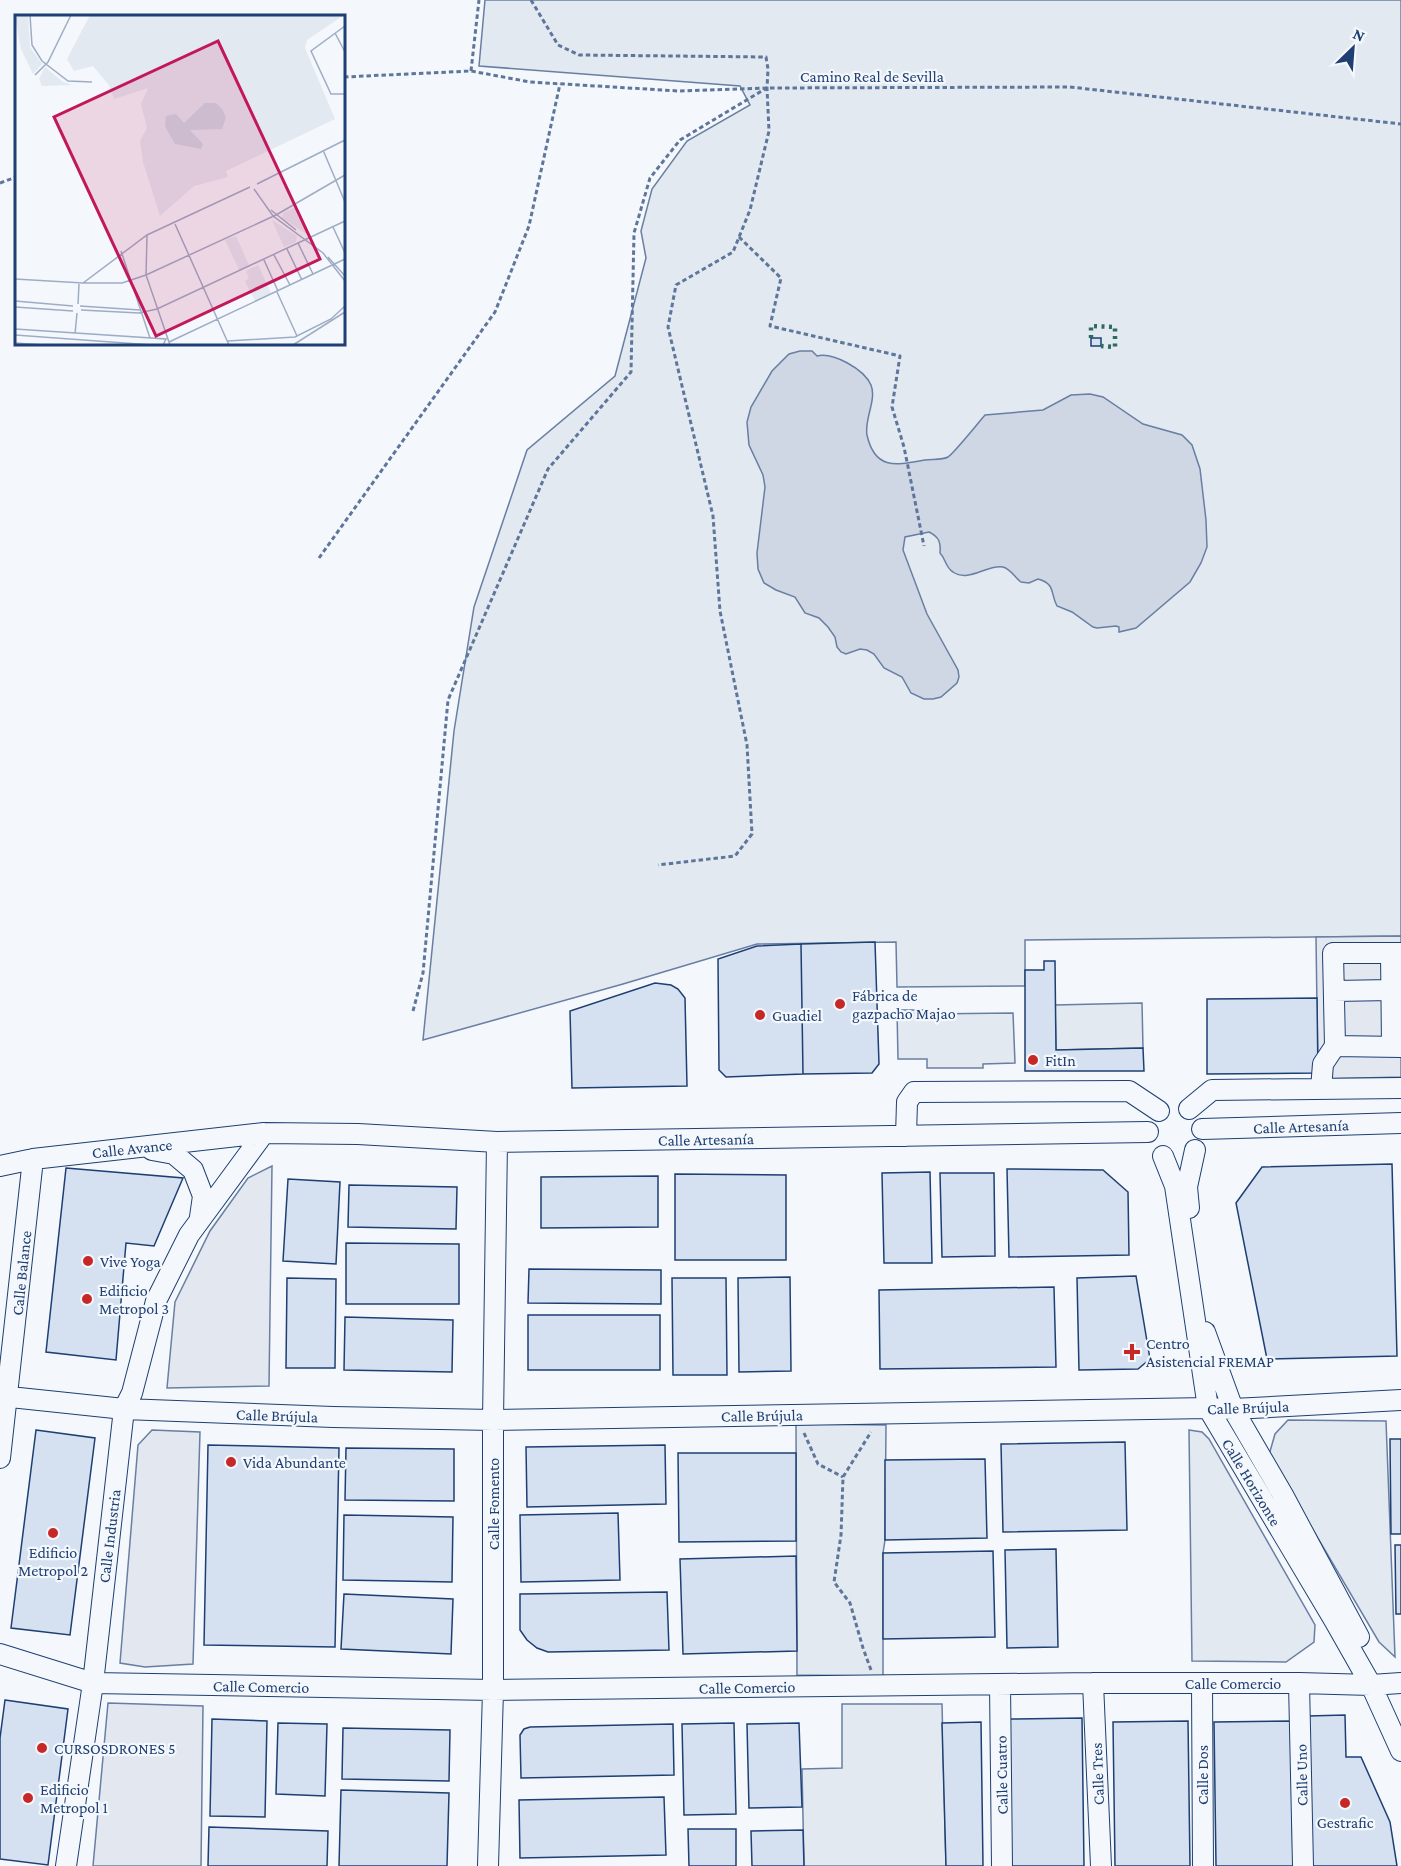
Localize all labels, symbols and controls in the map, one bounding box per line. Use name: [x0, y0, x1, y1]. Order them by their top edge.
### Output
inset map: [15, 15, 345, 345]
north arrow: [1323, 18, 1383, 78]
text: N: [1351, 25, 1368, 45]
street label: Camino Real de Sevilla: [800, 68, 945, 85]
place label: Fábrica de gazpacho Majao: [852, 987, 956, 1023]
marker: Fábrica de gazpacho Majao: [833, 997, 847, 1011]
place label: Guadiel: [772, 1007, 822, 1024]
marker: Guadiel: [753, 1008, 767, 1022]
place label: FitIn: [1045, 1052, 1076, 1069]
marker: FitIn: [1026, 1053, 1040, 1067]
street label: Calle Artesanía: [1253, 1116, 1350, 1137]
street label: Calle Artesanía: [658, 1130, 755, 1149]
street label: Calle Avance: [91, 1136, 173, 1161]
street label: Calle Balance: [9, 1230, 34, 1316]
place label: Vive Yoga: [100, 1253, 161, 1271]
marker: Vive Yoga: [81, 1254, 95, 1268]
place label: Edificio Metropol 3: [99, 1282, 169, 1318]
marker: Edificio Metropol 3: [80, 1292, 94, 1306]
place label: Centro Asistencial FREMAP: [1146, 1335, 1274, 1370]
marker: Centro Asistencial FREMAP: [1123, 1343, 1141, 1361]
street label: Calle Brújula: [1207, 1398, 1290, 1418]
street label: Calle Brújula: [236, 1406, 319, 1426]
street label: Calle Brújula: [721, 1406, 804, 1426]
street label: Calle Horizonte: [1219, 1435, 1284, 1529]
place label: Vida Abundante: [243, 1454, 346, 1471]
marker: Vida Abundante: [224, 1455, 238, 1469]
street label: Calle Fomento: [485, 1458, 502, 1550]
street label: Calle Industria: [95, 1488, 124, 1584]
marker: Edificio Metropol 2: [46, 1526, 60, 1540]
place label: Edificio Metropol 2: [18, 1544, 88, 1580]
street label: Calle Comercio: [1185, 1675, 1281, 1692]
street label: Calle Comercio: [213, 1677, 309, 1696]
street label: Calle Comercio: [699, 1678, 795, 1697]
street label: Calle Cuatro: [992, 1735, 1011, 1815]
place label: CURSOSDRONES 5: [54, 1740, 176, 1757]
marker: CURSOSDRONES 5: [35, 1741, 49, 1755]
street label: Calle Tres: [1088, 1742, 1107, 1806]
street label: Calle Uno: [1292, 1744, 1311, 1806]
street label: Calle Dos: [1194, 1745, 1211, 1805]
place label: Edificio Metropol 1: [40, 1781, 108, 1817]
marker: Edificio Metropol 1: [21, 1791, 35, 1805]
marker: Gestrafic: [1338, 1796, 1352, 1810]
place label: Gestrafic: [1317, 1814, 1374, 1831]

